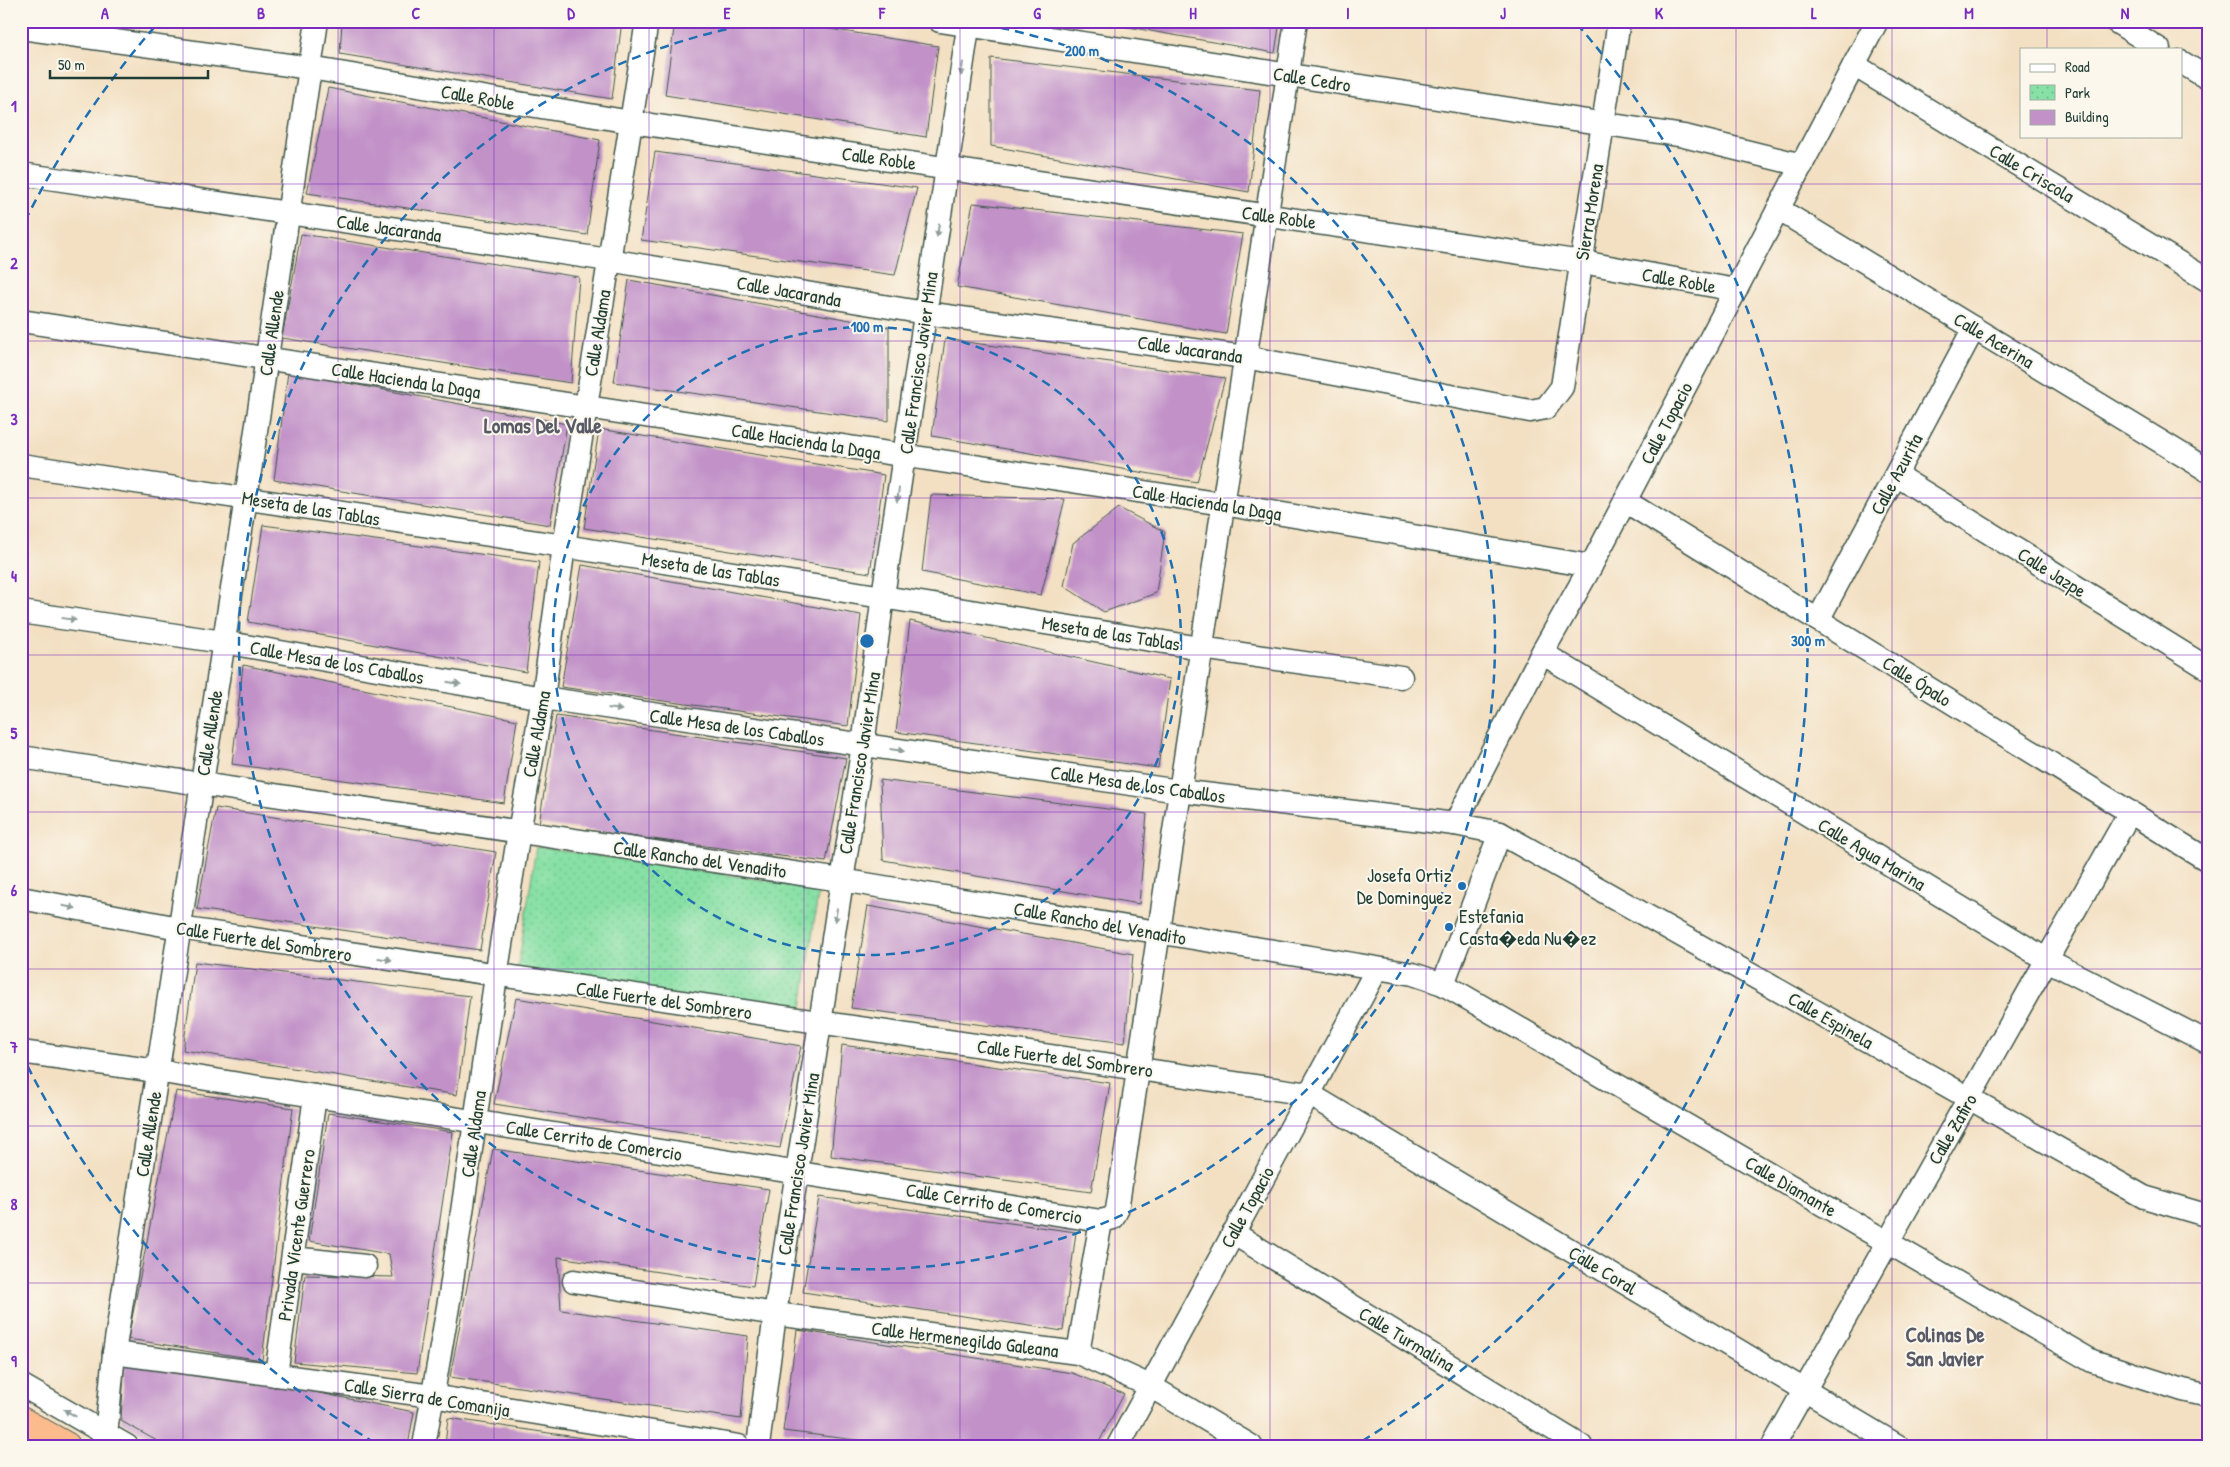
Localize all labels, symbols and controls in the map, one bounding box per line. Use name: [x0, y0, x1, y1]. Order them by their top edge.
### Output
text: A: [101, 2, 109, 24]
text: B: [257, 2, 265, 24]
text: C: [412, 2, 421, 24]
text: D: [567, 2, 575, 24]
text: E: [723, 2, 731, 24]
text: F: [878, 2, 886, 24]
text: G: [1033, 2, 1041, 24]
text: H: [1189, 2, 1197, 24]
text: I: [1346, 2, 1350, 24]
text: J: [1500, 2, 1506, 24]
text: K: [1655, 2, 1664, 24]
text: L: [1811, 2, 1817, 24]
text: M: [1964, 2, 1974, 24]
text: N: [2121, 2, 2130, 24]
text: 200 m: [1065, 40, 1099, 61]
scale bar: [50, 48, 208, 80]
legend: [2020, 48, 2182, 138]
text: 50 m: [58, 54, 85, 75]
text: Road: [2065, 56, 2090, 77]
street label: Calle Cedro: [1271, 60, 1353, 98]
one-way arrow: [957, 62, 965, 78]
street label: Calle Roble: [439, 78, 517, 116]
text: Park: [2065, 82, 2090, 103]
text: 1: [11, 95, 17, 117]
text: Building: [2065, 106, 2109, 127]
street label: Calle Criscola: [1985, 137, 2080, 209]
street label: Calle Roble: [840, 140, 918, 176]
street label: Sierra Morena: [1569, 162, 1610, 262]
street label: Calle Roble: [1240, 199, 1318, 235]
street label: Calle Jacaranda: [335, 208, 444, 248]
one-way arrow: [933, 223, 941, 239]
text: 2: [10, 252, 18, 274]
street label: Calle Roble: [1640, 261, 1718, 299]
street label: Calle Jacaranda: [735, 269, 844, 313]
street label: Calle Francisco Javier Mina: [892, 270, 944, 456]
street label: Calle Aldama: [577, 287, 617, 378]
street label: Calle Allende: [252, 288, 290, 378]
street label: Calle Acerina: [1949, 306, 2040, 375]
text: 100 m: [851, 316, 883, 337]
street label: Calle Jacaranda: [1136, 329, 1245, 369]
street label: Calle Hacienda la Daga: [330, 355, 483, 405]
street label: Calle Topacio: [1634, 377, 1699, 469]
text: 3: [10, 408, 18, 430]
district label: Lomas Del Valle: [484, 411, 603, 440]
street label: Calle Hacienda la Daga: [730, 416, 883, 466]
street label: Calle Azurita: [1864, 428, 1929, 519]
street label: Calle Hacienda la Daga: [1131, 477, 1284, 527]
street label: Meseta de las Tablas: [240, 484, 382, 532]
one-way arrow: [894, 487, 902, 503]
street label: Calle Jazpe: [2013, 541, 2092, 603]
street label: Meseta de las Tablas: [640, 545, 782, 593]
text: 4: [11, 565, 17, 587]
street label: Meseta de las Tablas: [1040, 609, 1182, 657]
one-way arrow: [62, 616, 78, 624]
text: 300 m: [1791, 630, 1825, 651]
centre of rings: [858, 632, 876, 650]
street label: Calle Mesa de los Caballos: [248, 634, 426, 690]
street label: Calle Ópalo: [1878, 650, 1957, 713]
street label: Calle Francisco Javier Mina: [832, 670, 886, 856]
one-way arrow: [447, 679, 463, 687]
street label: Calle Allende: [189, 688, 229, 778]
street label: Calle Aldama: [516, 688, 556, 779]
street label: Calle Mesa de los Caballos: [648, 702, 826, 752]
one-way arrow: [607, 705, 623, 713]
text: 5: [11, 722, 18, 744]
one-way arrow: [889, 746, 905, 754]
street label: Calle Mesa de los Caballos: [1049, 759, 1227, 809]
street label: Calle Agua Marina: [1813, 812, 1931, 897]
street label: Calle Rancho del Venadito: [612, 834, 789, 884]
place label: Josefa Ortiz De Dominguez: [1357, 862, 1452, 910]
text: 6: [11, 879, 18, 901]
marker: Josefa Ortiz De Dominguez: [1456, 880, 1468, 892]
street label: Calle Rancho del Venadito: [1012, 895, 1189, 951]
one-way arrow: [62, 903, 77, 911]
place label: Estefania Casta�eda Nu�ez: [1459, 903, 1596, 951]
one-way arrow: [831, 907, 839, 923]
street label: Calle Fuerte del Sombrero: [174, 914, 354, 968]
marker: Estefania Casta�eda Nu�ez: [1443, 921, 1455, 933]
one-way arrow: [377, 955, 393, 963]
street label: Calle Fuerte del Sombrero: [574, 975, 754, 1025]
street label: Calle Espinela: [1783, 985, 1879, 1055]
street label: Calle Fuerte del Sombrero: [975, 1033, 1155, 1083]
text: 7: [9, 1036, 18, 1058]
street label: Calle Francisco Javier Mina: [771, 1071, 825, 1257]
street label: Calle Aldama: [454, 1088, 492, 1179]
street label: Calle Allende: [128, 1089, 168, 1179]
street label: Calle Zafiro: [1921, 1089, 1983, 1169]
street label: Calle Cerrito de Comercio: [504, 1113, 684, 1167]
street label: Privada Vicente Guerrero: [271, 1147, 321, 1323]
street label: Calle Diamante: [1740, 1149, 1842, 1223]
street label: Calle Topacio: [1214, 1161, 1280, 1252]
street label: Calle Cerrito de Comercio: [904, 1176, 1084, 1230]
text: 8: [11, 1193, 18, 1215]
street label: Calle Coral: [1564, 1239, 1643, 1301]
street label: Calle Turmalina: [1354, 1300, 1460, 1378]
street label: Calle Hermenegildo Galeana: [870, 1315, 1061, 1363]
district label: Colinas De San Javier: [1905, 1320, 1985, 1373]
text: 9: [11, 1350, 17, 1372]
street label: Calle Sierra de Comanija: [342, 1371, 512, 1423]
one-way arrow: [62, 1409, 77, 1417]

